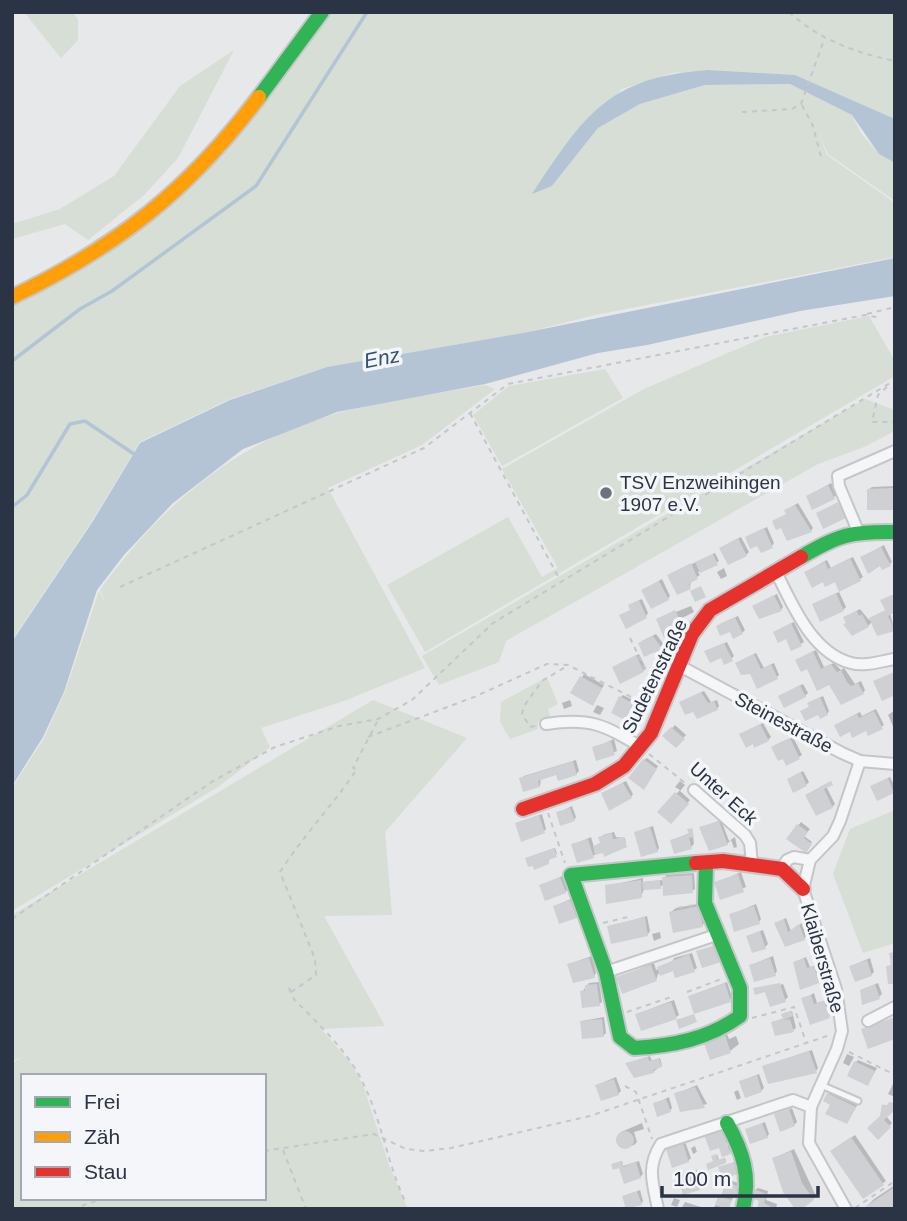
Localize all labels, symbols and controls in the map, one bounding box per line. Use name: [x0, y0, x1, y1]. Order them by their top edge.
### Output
water label: Enz: [362, 343, 402, 372]
place label: TSV Enzweihingen 1907 e.V.: [620, 472, 781, 515]
marker: TSV Enzweihingen 1907 e.V.: [598, 485, 614, 501]
street label: Sudetenstraße: [618, 616, 691, 737]
street label: Steinestraße: [731, 688, 836, 757]
street label: Unter Eck: [686, 758, 762, 829]
street label: Klaiberstraße: [797, 901, 848, 1015]
legend: [21, 1074, 266, 1200]
text: Frei: [84, 1090, 120, 1113]
text: Zäh: [84, 1125, 120, 1148]
scale bar: [662, 1154, 818, 1198]
text: Stau: [84, 1160, 127, 1183]
text: 100 m: [673, 1167, 731, 1190]

